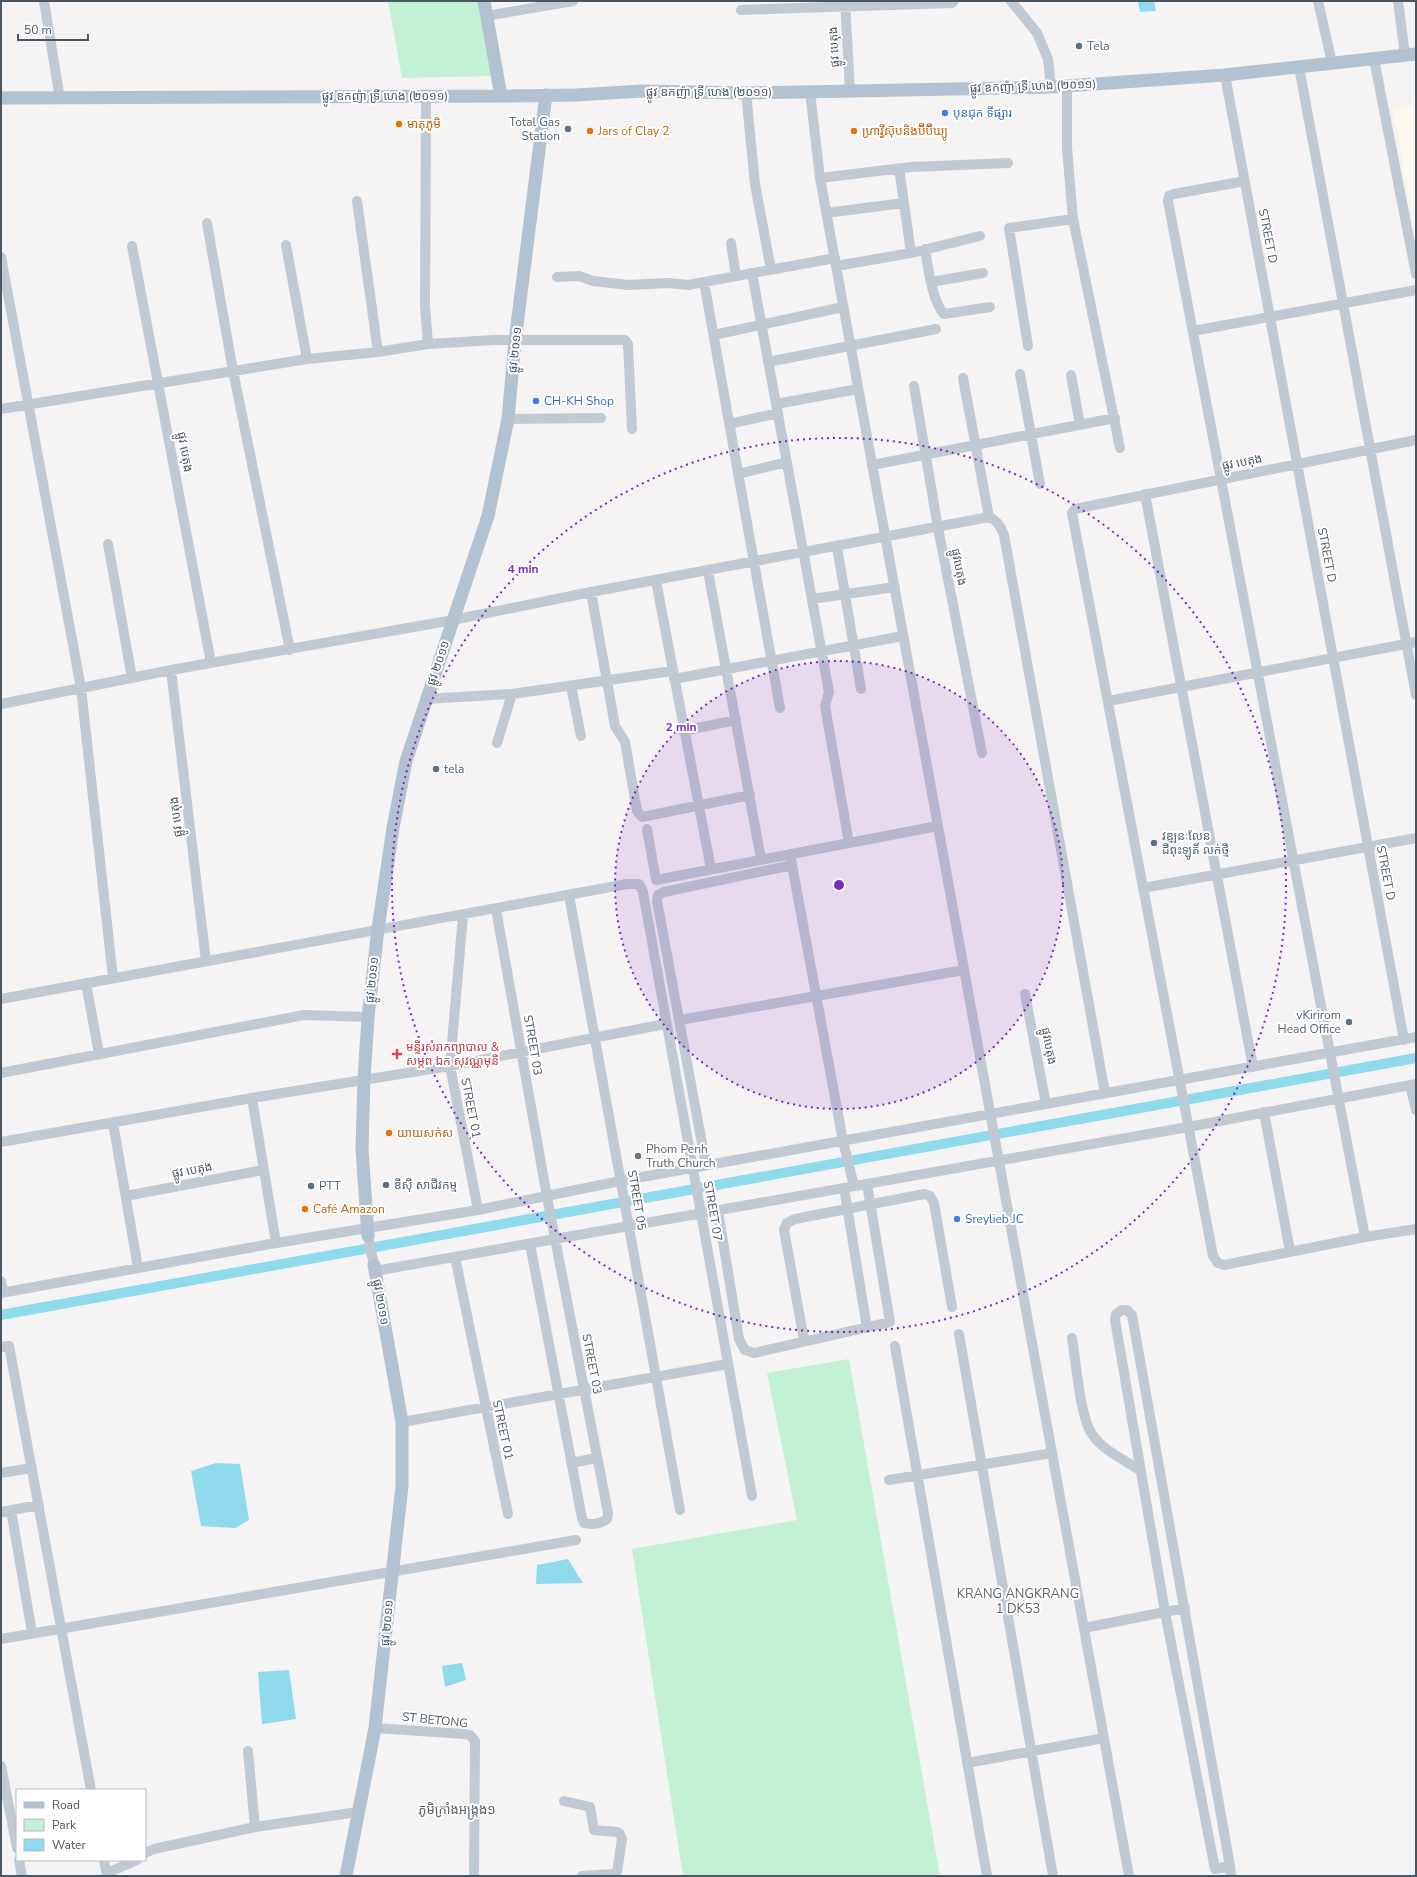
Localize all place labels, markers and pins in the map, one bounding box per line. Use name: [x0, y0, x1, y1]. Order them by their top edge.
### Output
place label: Tela: [1087, 38, 1110, 54]
marker: Tela: [1074, 41, 1084, 51]
place label: បុនជុក ទីផ្សារ: [953, 105, 1012, 121]
marker: បុនជុក ទីផ្សារ: [940, 108, 950, 118]
place label: Total Gas Station: [509, 114, 560, 144]
place label: មាតុភូមិ: [407, 116, 441, 132]
marker: មាតុភូមិ: [394, 119, 404, 129]
place label: Jars of Clay 2: [597, 123, 669, 139]
place label: ហ្រាវ្វីស៊ុបនិងប៊ីប៊ីឃ្យូ: [862, 123, 948, 141]
marker: Total Gas Station: [563, 124, 573, 134]
marker: Jars of Clay 2: [585, 126, 595, 136]
marker: ហ្រាវ្វីស៊ុបនិងប៊ីប៊ីឃ្យូ: [849, 126, 859, 136]
place label: CH-KH Shop: [544, 393, 614, 409]
marker: CH-KH Shop: [531, 396, 541, 406]
place label: tela: [444, 761, 464, 777]
marker: tela: [431, 764, 441, 774]
place label: វឌ្ឍនៈលែន ដីពុះឡូតិ៍ លក់ថ្មី: [1162, 828, 1229, 860]
marker: វឌ្ឍនៈលែន ដីពុះឡូតិ៍ លក់ថ្មី: [1149, 838, 1159, 848]
centre of rings: [832, 878, 846, 892]
place label: vKirirom Head Office: [1278, 1007, 1341, 1037]
marker: vKirirom Head Office: [1344, 1017, 1354, 1027]
place label: មន្ទីរសំរាកព្យាបាល & សម្ភព ឯក សុវណ្ណមុនី: [406, 1039, 500, 1069]
marker: មន្ទីរសំរាកព្យាបាល & សម្ភព ឯក សុវណ្ណមុនី: [391, 1048, 403, 1060]
place label: យាយសក់ស: [397, 1125, 453, 1141]
marker: យាយសក់ស: [384, 1128, 394, 1138]
place label: Phom Penh Truth Church: [646, 1141, 716, 1171]
marker: Phom Penh Truth Church: [633, 1151, 643, 1161]
place label: ឌីស៊ី សាជីវកម្ម: [394, 1177, 457, 1193]
place label: PTT: [319, 1178, 342, 1194]
marker: ឌីស៊ី សាជីវកម្ម: [381, 1180, 391, 1190]
marker: PTT: [306, 1181, 316, 1191]
place label: Café Amazon: [313, 1201, 385, 1217]
marker: Café Amazon: [300, 1204, 310, 1214]
place label: Sreylieb JC: [965, 1211, 1024, 1227]
marker: Sreylieb JC: [952, 1214, 962, 1224]

